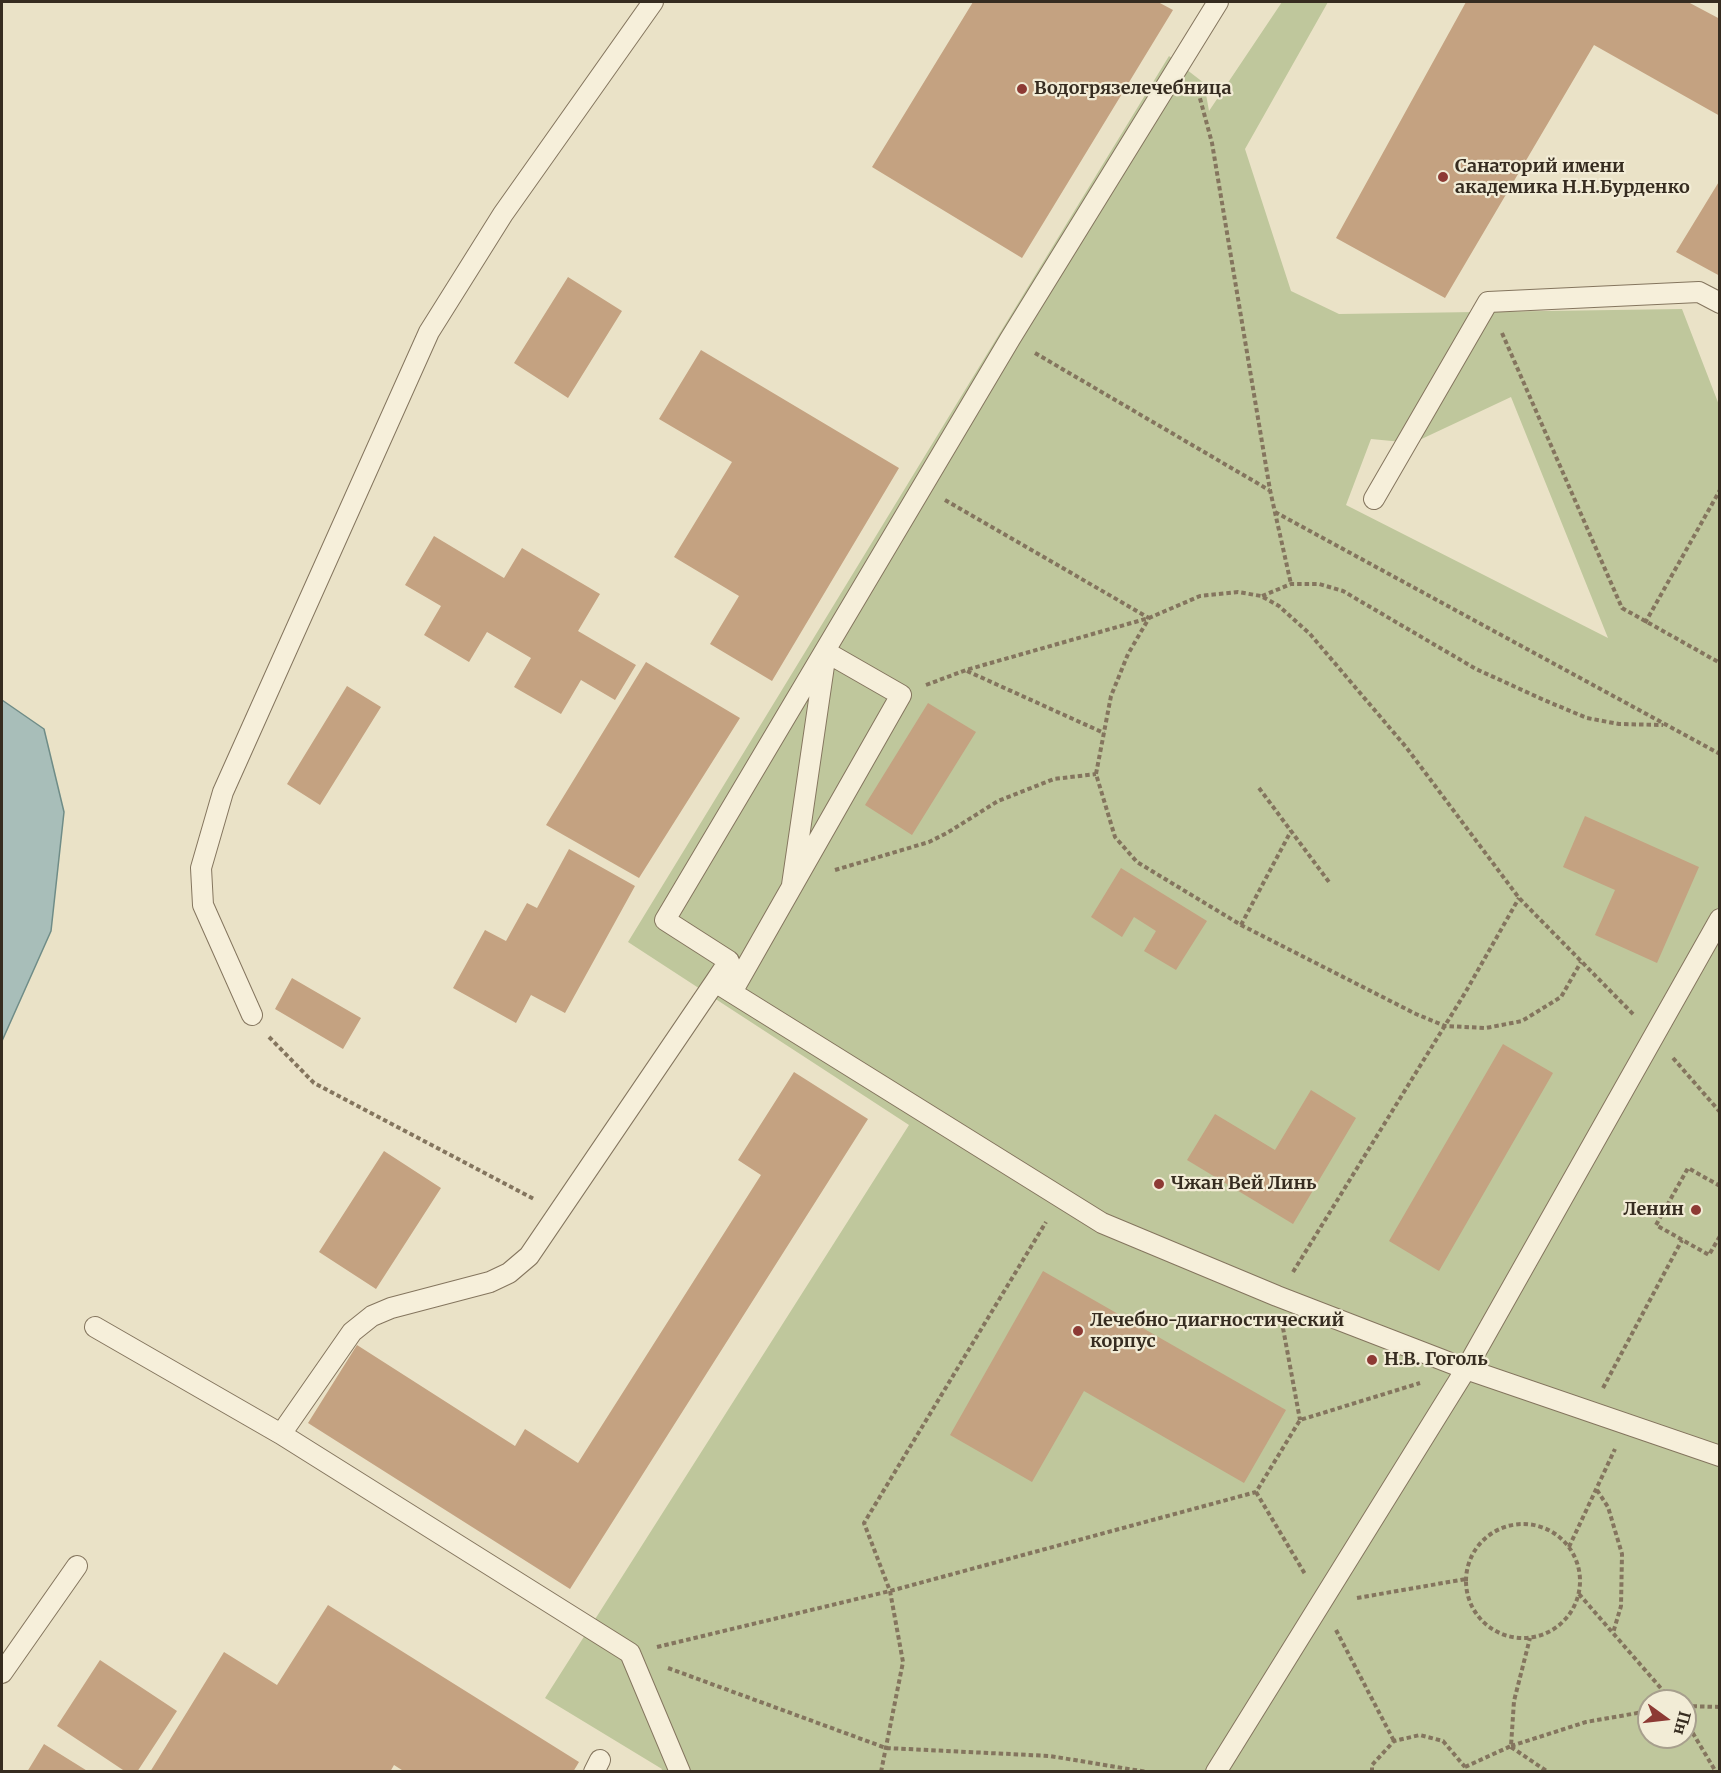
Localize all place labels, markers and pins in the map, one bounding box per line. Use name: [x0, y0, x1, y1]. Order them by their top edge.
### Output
place label: Водогрязелечебница: [1034, 78, 1232, 100]
marker: Водогрязелечебница: [1015, 82, 1029, 96]
place label: Санаторий имени академика Н.Н.Бурденко: [1455, 156, 1690, 198]
marker: Санаторий имени академика Н.Н.Бурденко: [1436, 170, 1450, 184]
place label: Чжан Вей Линь: [1171, 1173, 1317, 1195]
marker: Чжан Вей Линь: [1152, 1177, 1166, 1191]
place label: Ленин: [1623, 1199, 1684, 1221]
marker: Ленин: [1689, 1203, 1703, 1217]
place label: Лечебно-диагностический корпус: [1090, 1310, 1344, 1352]
marker: Лечебно-диагностический корпус: [1071, 1324, 1085, 1338]
place label: Н.В. Гоголь: [1384, 1349, 1488, 1371]
marker: Н.В. Гоголь: [1365, 1353, 1379, 1367]

